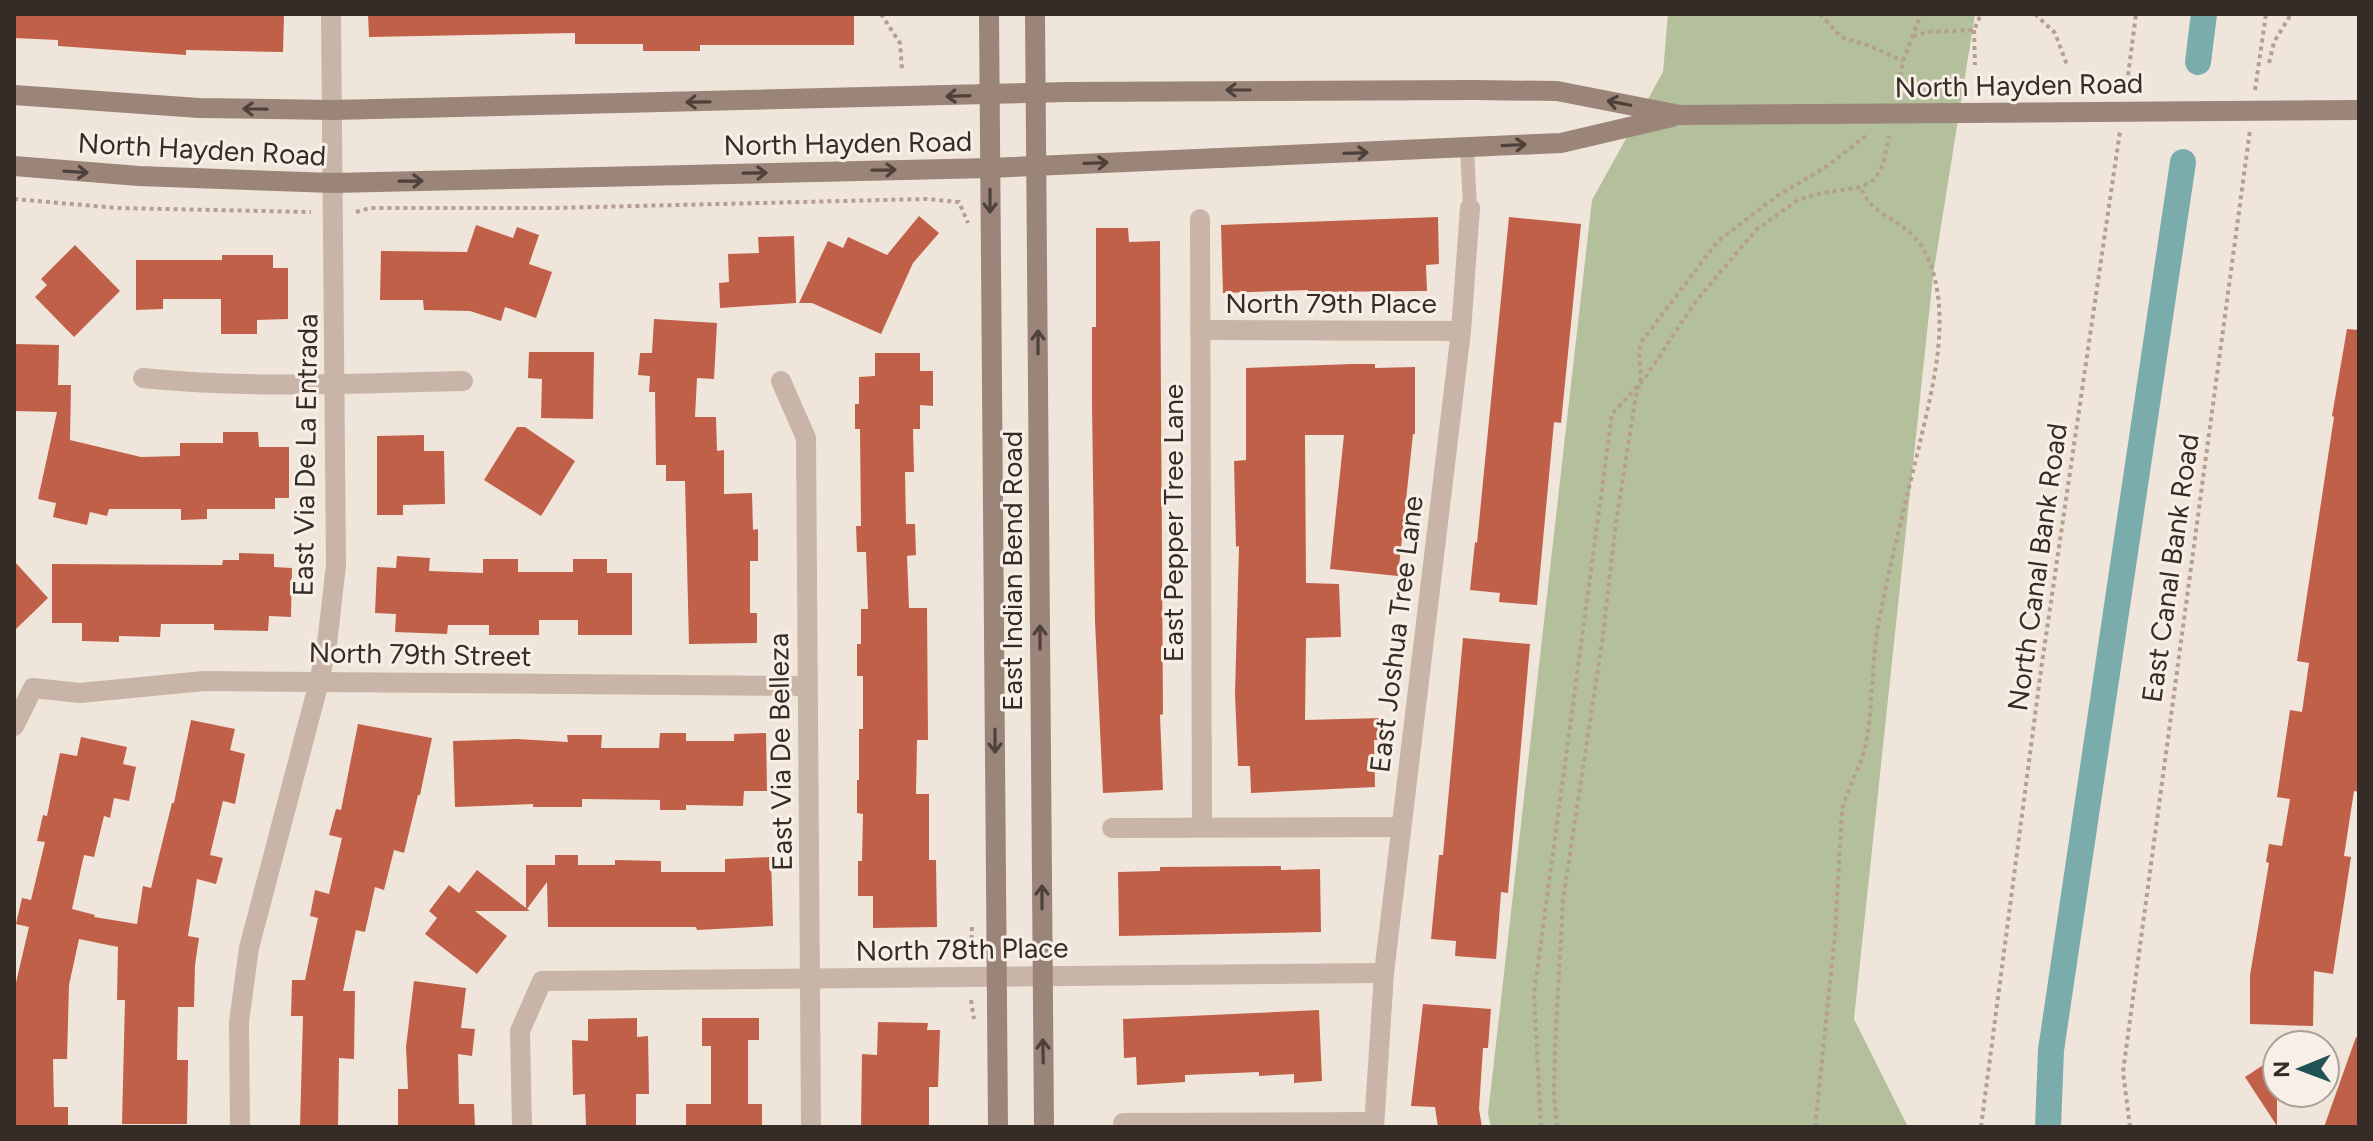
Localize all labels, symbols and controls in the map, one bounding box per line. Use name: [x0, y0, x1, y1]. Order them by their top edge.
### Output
street label: North Hayden Road: [1894, 66, 2144, 104]
one-way arrow: [1225, 82, 1252, 98]
one-way arrow: [945, 89, 972, 104]
one-way arrow: [685, 95, 712, 110]
one-way arrow: [1606, 95, 1632, 110]
one-way arrow: [242, 101, 269, 117]
street label: North Hayden Road: [723, 124, 973, 162]
street label: North Hayden Road: [77, 126, 327, 172]
one-way arrow: [1500, 138, 1527, 153]
one-way arrow: [1342, 145, 1369, 160]
one-way arrow: [1082, 156, 1109, 171]
one-way arrow: [870, 163, 897, 178]
one-way arrow: [62, 165, 89, 180]
one-way arrow: [741, 165, 768, 181]
one-way arrow: [397, 174, 424, 189]
one-way arrow: [982, 187, 998, 214]
street label: North 79th Place: [1225, 286, 1437, 320]
street label: East Via De La Entrada: [286, 313, 324, 597]
one-way arrow: [1030, 329, 1046, 356]
street label: East Pepper Tree Lane: [1156, 384, 1190, 662]
street label: North Canal Bank Road: [2000, 421, 2074, 713]
street label: East Indian Bend Road: [995, 431, 1029, 711]
street label: East Canal Bank Road: [2134, 432, 2206, 704]
street label: East Joshua Tree Lane: [1362, 494, 1430, 774]
one-way arrow: [1032, 624, 1048, 651]
street label: East Via De Belleza: [761, 633, 799, 871]
street label: North 79th Street: [308, 635, 532, 673]
one-way arrow: [987, 727, 1003, 754]
one-way arrow: [1034, 884, 1049, 911]
street label: North 78th Place: [855, 930, 1069, 968]
north arrow: [2261, 1029, 2341, 1109]
one-way arrow: [1035, 1038, 1051, 1065]
text: N: [2268, 1061, 2295, 1078]

